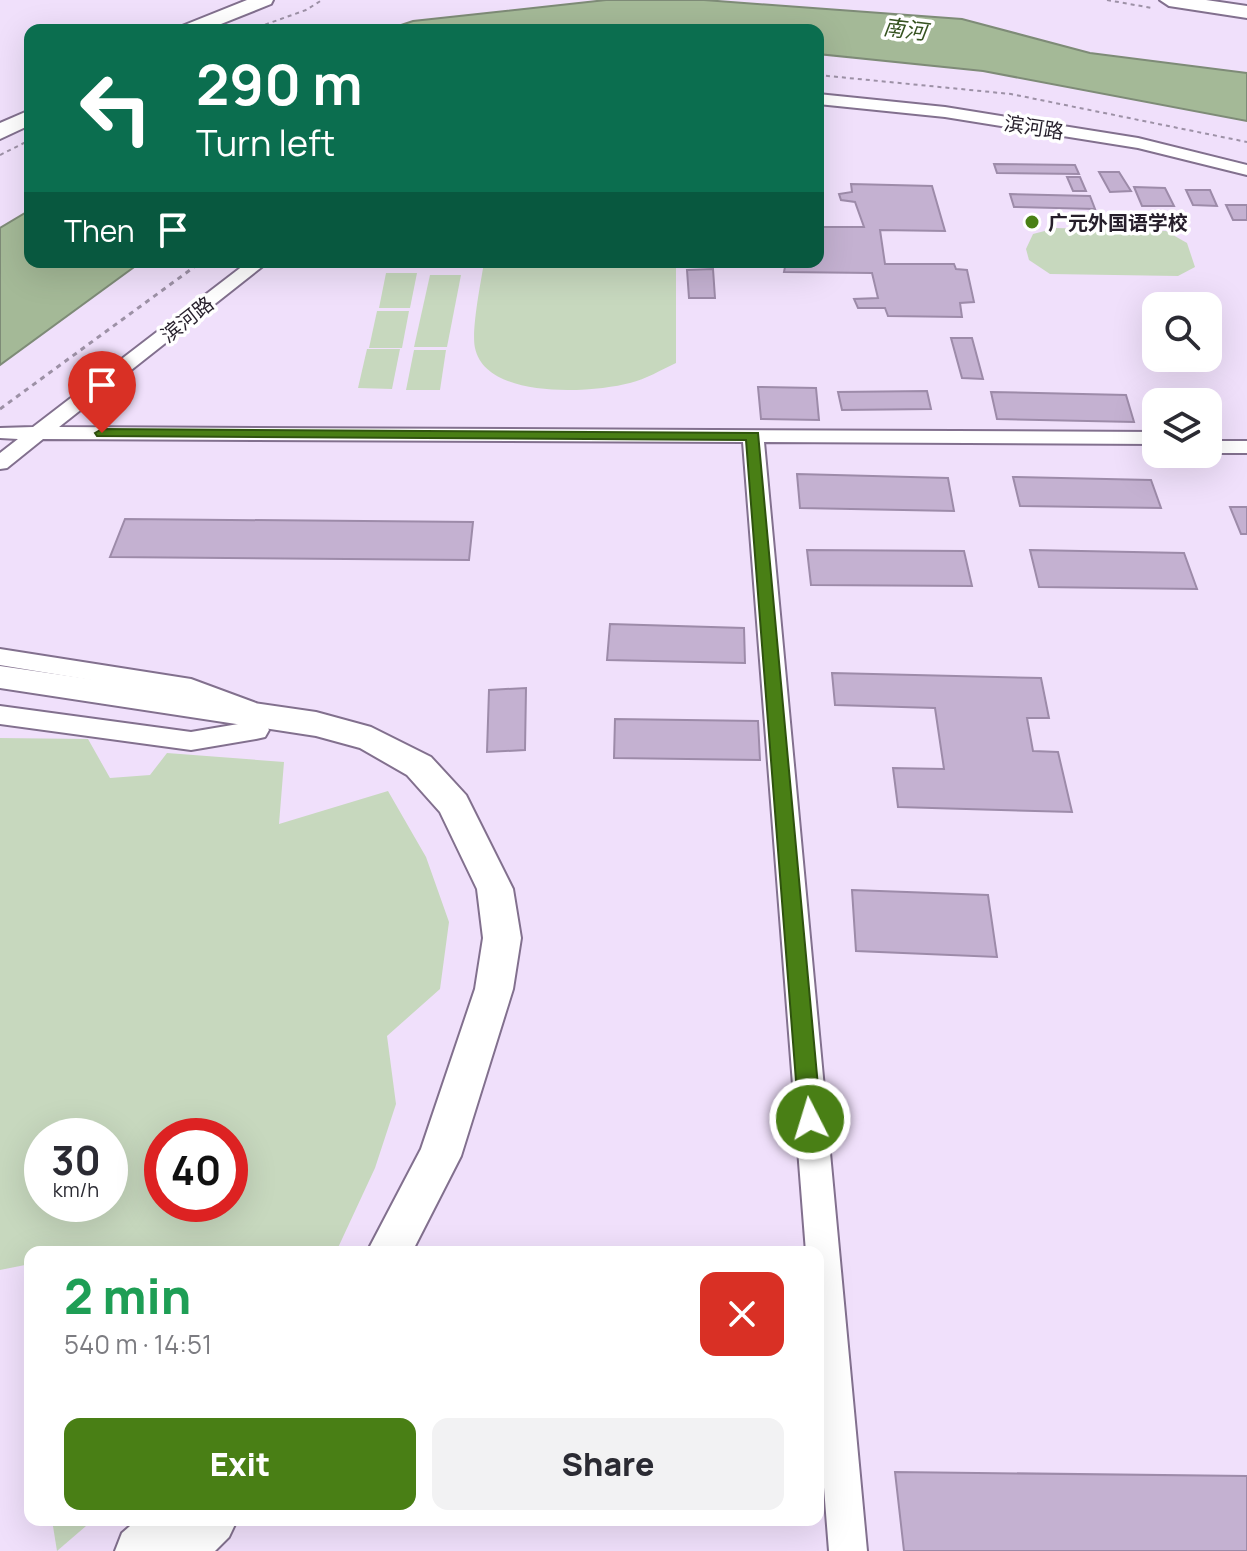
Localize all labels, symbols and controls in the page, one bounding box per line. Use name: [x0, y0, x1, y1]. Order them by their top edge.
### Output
water label: 南河: [881, 11, 933, 47]
text: 290 m: [196, 45, 363, 122]
icon: left: [64, 56, 168, 160]
street label: 滨河路: [1002, 109, 1066, 145]
text: Turn left: [196, 118, 335, 167]
icon: arrive: [151, 208, 195, 252]
place label: 广元外国语学校: [1048, 209, 1188, 236]
text: Then: [64, 210, 135, 251]
marker: 广元外国语学校: [1023, 213, 1041, 231]
street label: 滨河路: [155, 290, 219, 348]
map controls: [1142, 292, 1222, 468]
button: search: [1142, 292, 1222, 372]
pin: [68, 351, 136, 433]
icon: arrive: [80, 363, 124, 407]
button: layers: [1142, 388, 1222, 468]
position arrow: [768, 1077, 852, 1161]
speed limit sign: 40: [144, 1118, 248, 1222]
text: 30: [51, 1132, 101, 1187]
text: km/h: [53, 1176, 99, 1203]
text: 2 min: [64, 1263, 191, 1328]
button: close: [700, 1272, 784, 1356]
text: 540 m · 14:51: [64, 1326, 212, 1362]
button: Exit: [64, 1418, 416, 1510]
button: Share: [432, 1418, 784, 1510]

